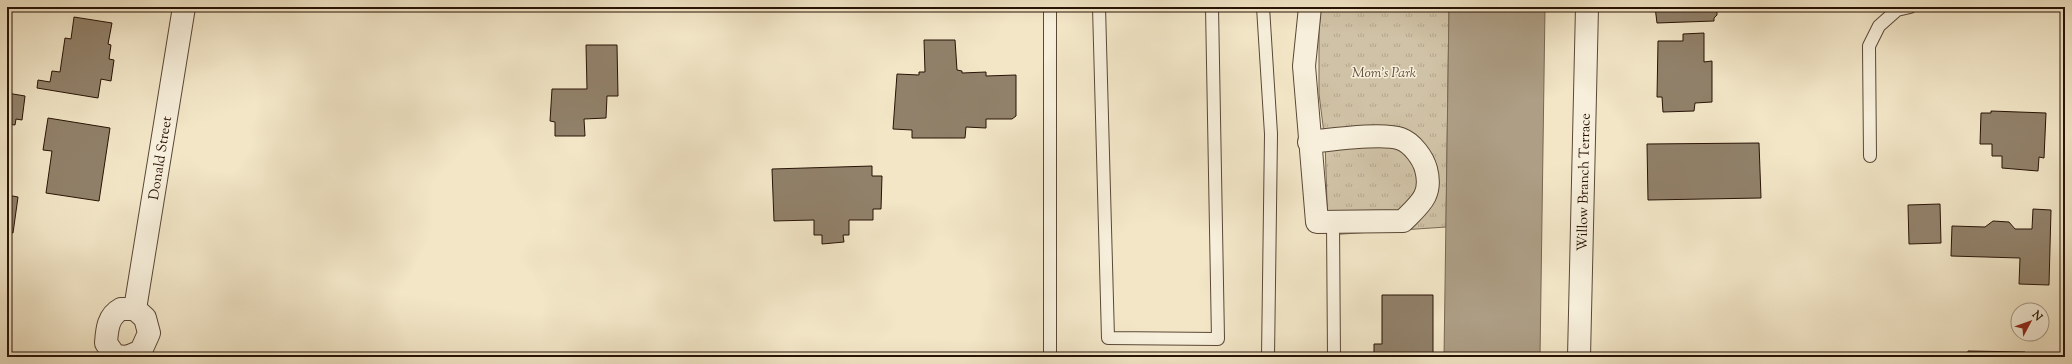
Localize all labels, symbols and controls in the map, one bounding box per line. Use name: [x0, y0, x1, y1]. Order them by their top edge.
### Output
park label: Mom's Park: [1352, 64, 1417, 84]
street label: Willow Branch Terrace: [1573, 113, 1597, 251]
street label: Donald Street: [145, 115, 178, 202]
north arrow: [2010, 302, 2050, 342]
text: N: [2027, 307, 2046, 325]

